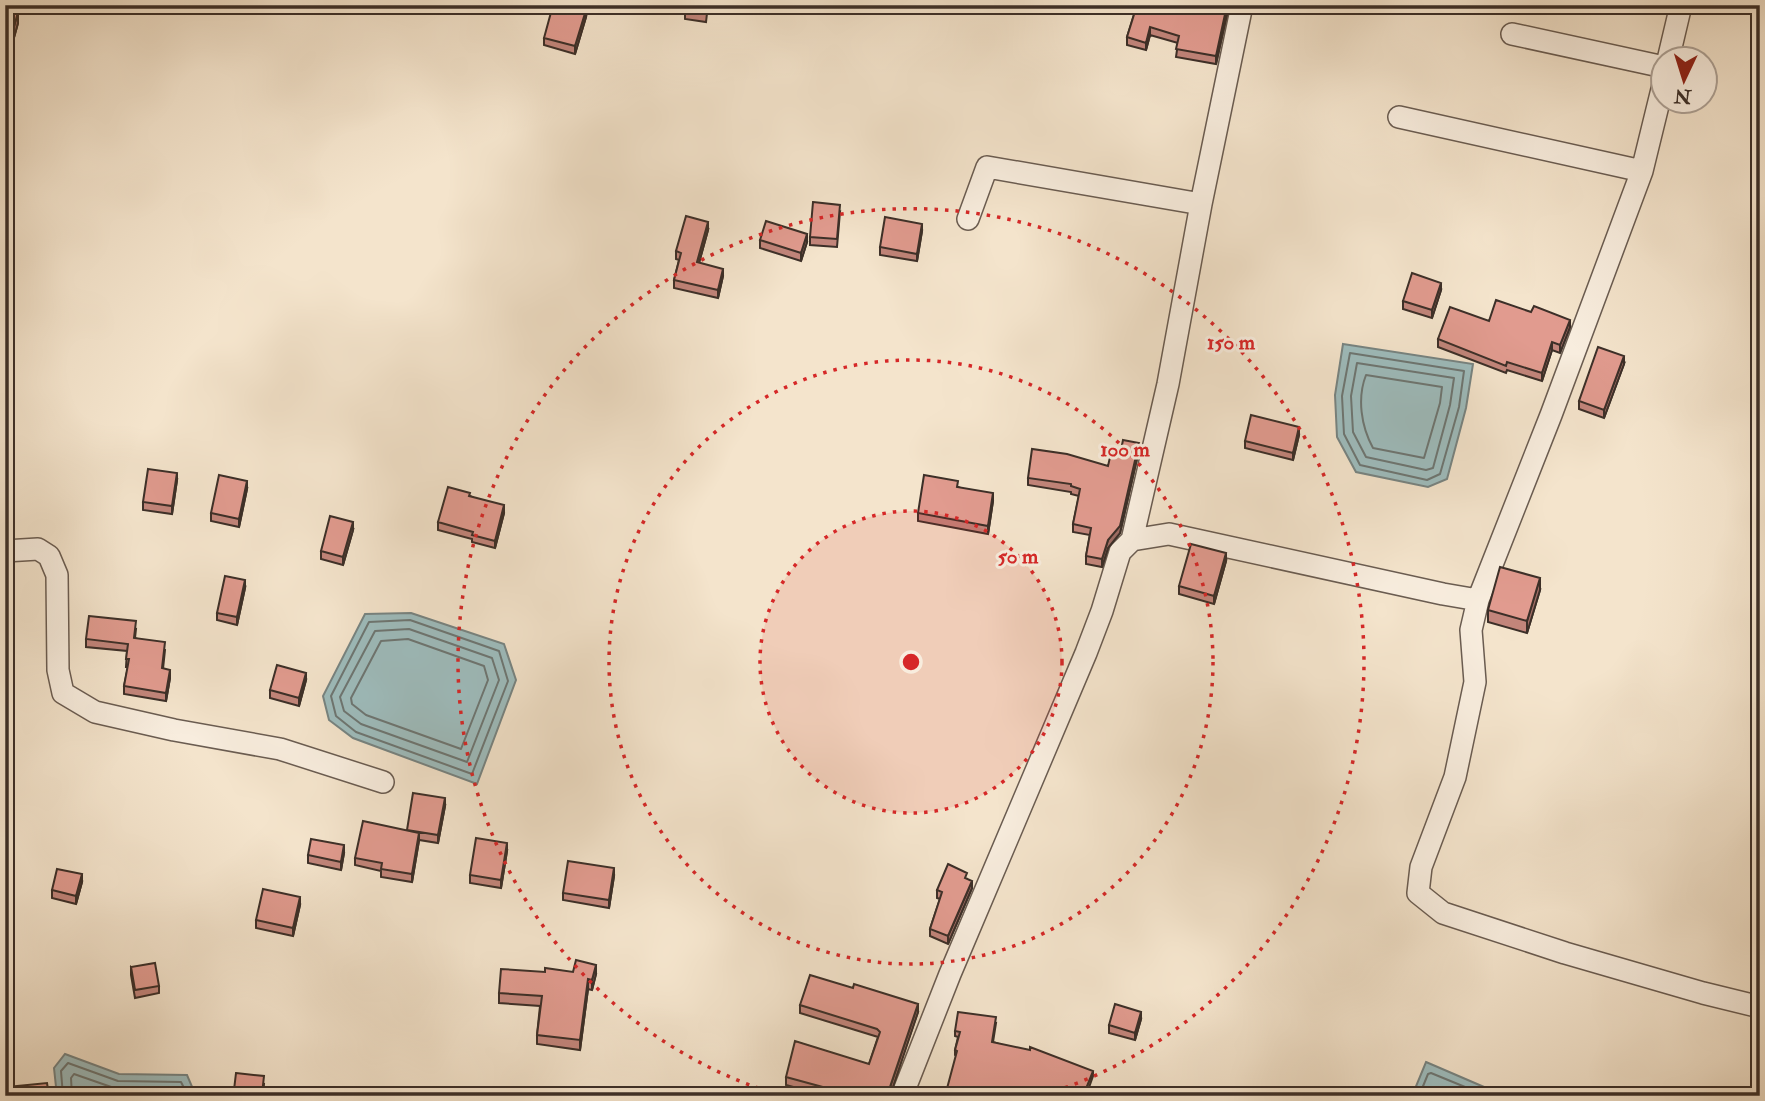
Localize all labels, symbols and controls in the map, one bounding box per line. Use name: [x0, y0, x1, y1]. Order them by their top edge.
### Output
north arrow: [1650, 46, 1720, 116]
text: N: [1673, 83, 1693, 109]
text: 150 m: [1207, 329, 1256, 356]
text: 100 m: [1100, 436, 1151, 463]
text: 50 m: [998, 543, 1039, 570]
centre of rings: [899, 650, 923, 674]

